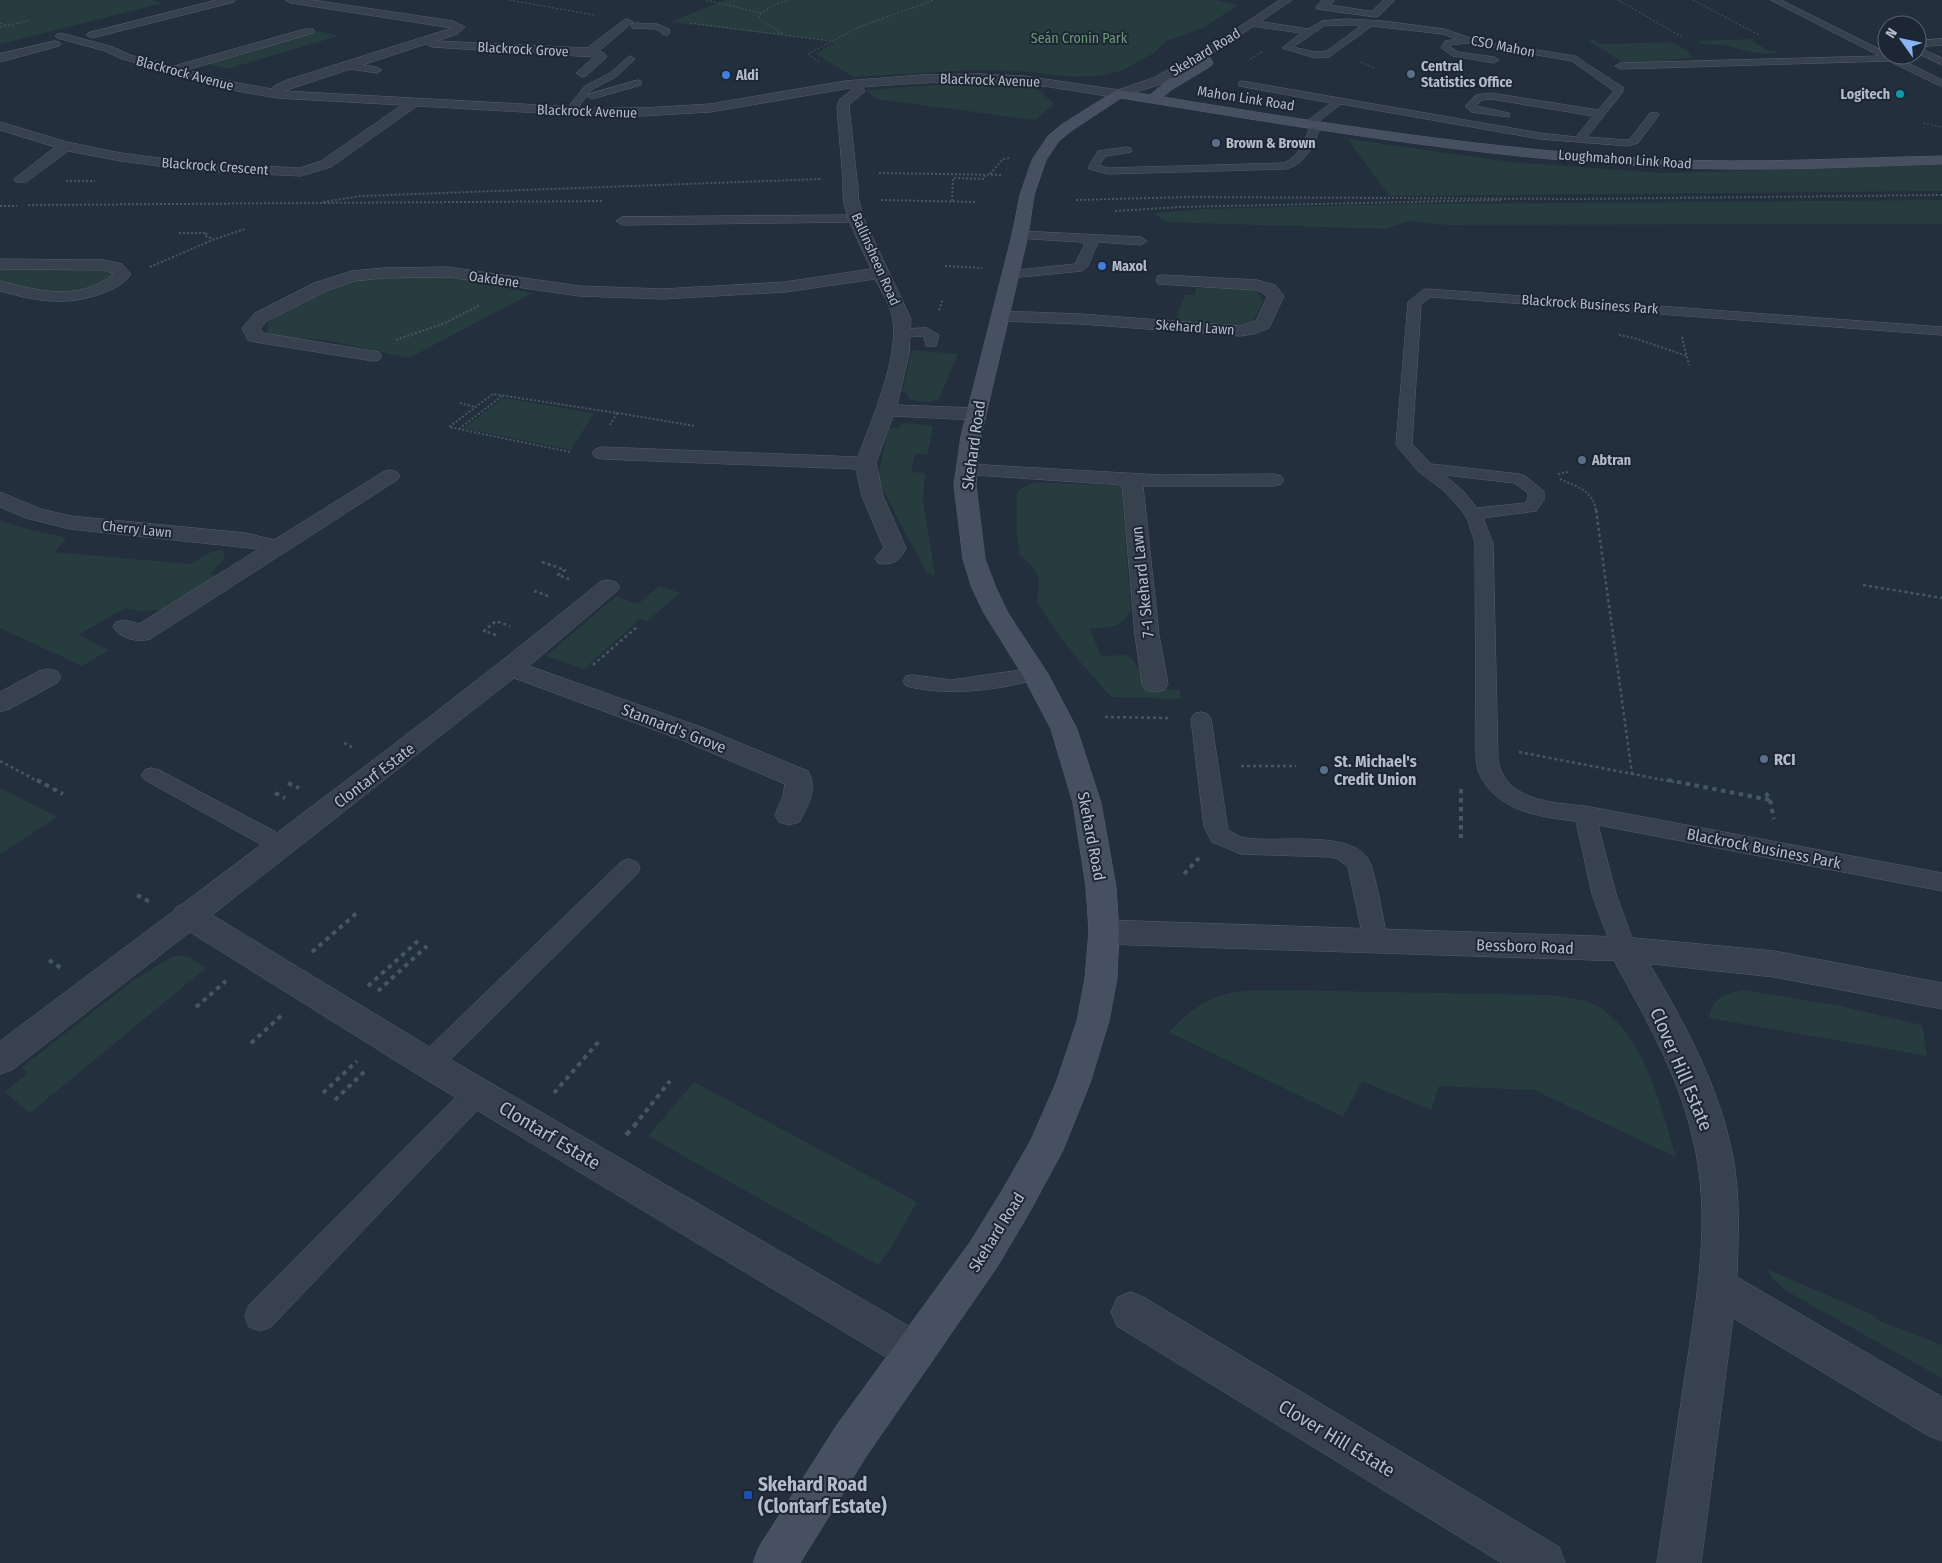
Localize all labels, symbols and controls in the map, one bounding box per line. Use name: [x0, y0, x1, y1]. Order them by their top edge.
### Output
north arrow: [1877, 15, 1927, 65]
street label: Skehard Road: [1167, 25, 1243, 80]
text: N: [1882, 25, 1901, 41]
park label: Seán Cronin Park: [1031, 30, 1128, 47]
street label: CSO Mahon: [1469, 32, 1536, 61]
street label: Blackrock Grove: [477, 39, 569, 60]
street label: Blackrock Avenue: [134, 52, 236, 95]
place label: Central Statistics Office: [1421, 58, 1512, 91]
place label: Aldi: [735, 67, 759, 84]
marker: Central Statistics Office: [1405, 68, 1417, 80]
marker: Aldi: [720, 69, 732, 81]
street label: Blackrock Avenue: [940, 70, 1041, 91]
street label: Mahon Link Road: [1196, 82, 1296, 115]
place label: Logitech: [1840, 86, 1890, 103]
marker: Logitech: [1894, 88, 1906, 100]
street label: Blackrock Avenue: [537, 101, 638, 122]
place label: Brown & Brown: [1226, 135, 1316, 152]
marker: Brown & Brown: [1210, 137, 1222, 149]
street label: Loughmahon Link Road: [1558, 146, 1692, 173]
street label: Blackrock Crescent: [161, 154, 269, 179]
street label: Ballinsheen Road: [848, 210, 904, 308]
place label: Maxol: [1112, 258, 1147, 275]
marker: Maxol: [1096, 260, 1108, 272]
street label: Oakdene: [468, 268, 520, 291]
street label: Blackrock Business Park: [1521, 291, 1659, 318]
street label: Skehard Lawn: [1155, 316, 1235, 339]
street label: Skehard Road: [958, 399, 989, 491]
place label: Abtran: [1591, 452, 1631, 469]
marker: Abtran: [1576, 454, 1588, 466]
street label: Cherry Lawn: [101, 517, 173, 542]
street label: 7-1 Skehard Lawn: [1127, 525, 1158, 639]
street label: Stannard's Grove: [619, 700, 729, 757]
street label: Clontarf Estate: [330, 739, 419, 812]
place label: RCI: [1774, 750, 1795, 769]
place label: St. Michael's Credit Union: [1334, 752, 1417, 789]
marker: RCI: [1758, 753, 1770, 765]
marker: St. Michael's Credit Union: [1318, 764, 1330, 776]
street label: Skehard Road: [1074, 790, 1109, 882]
street label: Blackrock Business Park: [1685, 824, 1843, 873]
street label: Bessboro Road: [1476, 935, 1574, 958]
street label: Clover Hill Estate: [1645, 1004, 1718, 1134]
street label: Clontarf Estate: [495, 1096, 605, 1175]
street label: Skehard Road: [965, 1189, 1028, 1275]
street label: Clover Hill Estate: [1274, 1395, 1399, 1482]
place label: Skehard Road (Clontarf Estate): [758, 1473, 887, 1518]
marker: Skehard Road (Clontarf Estate): [742, 1489, 754, 1501]

